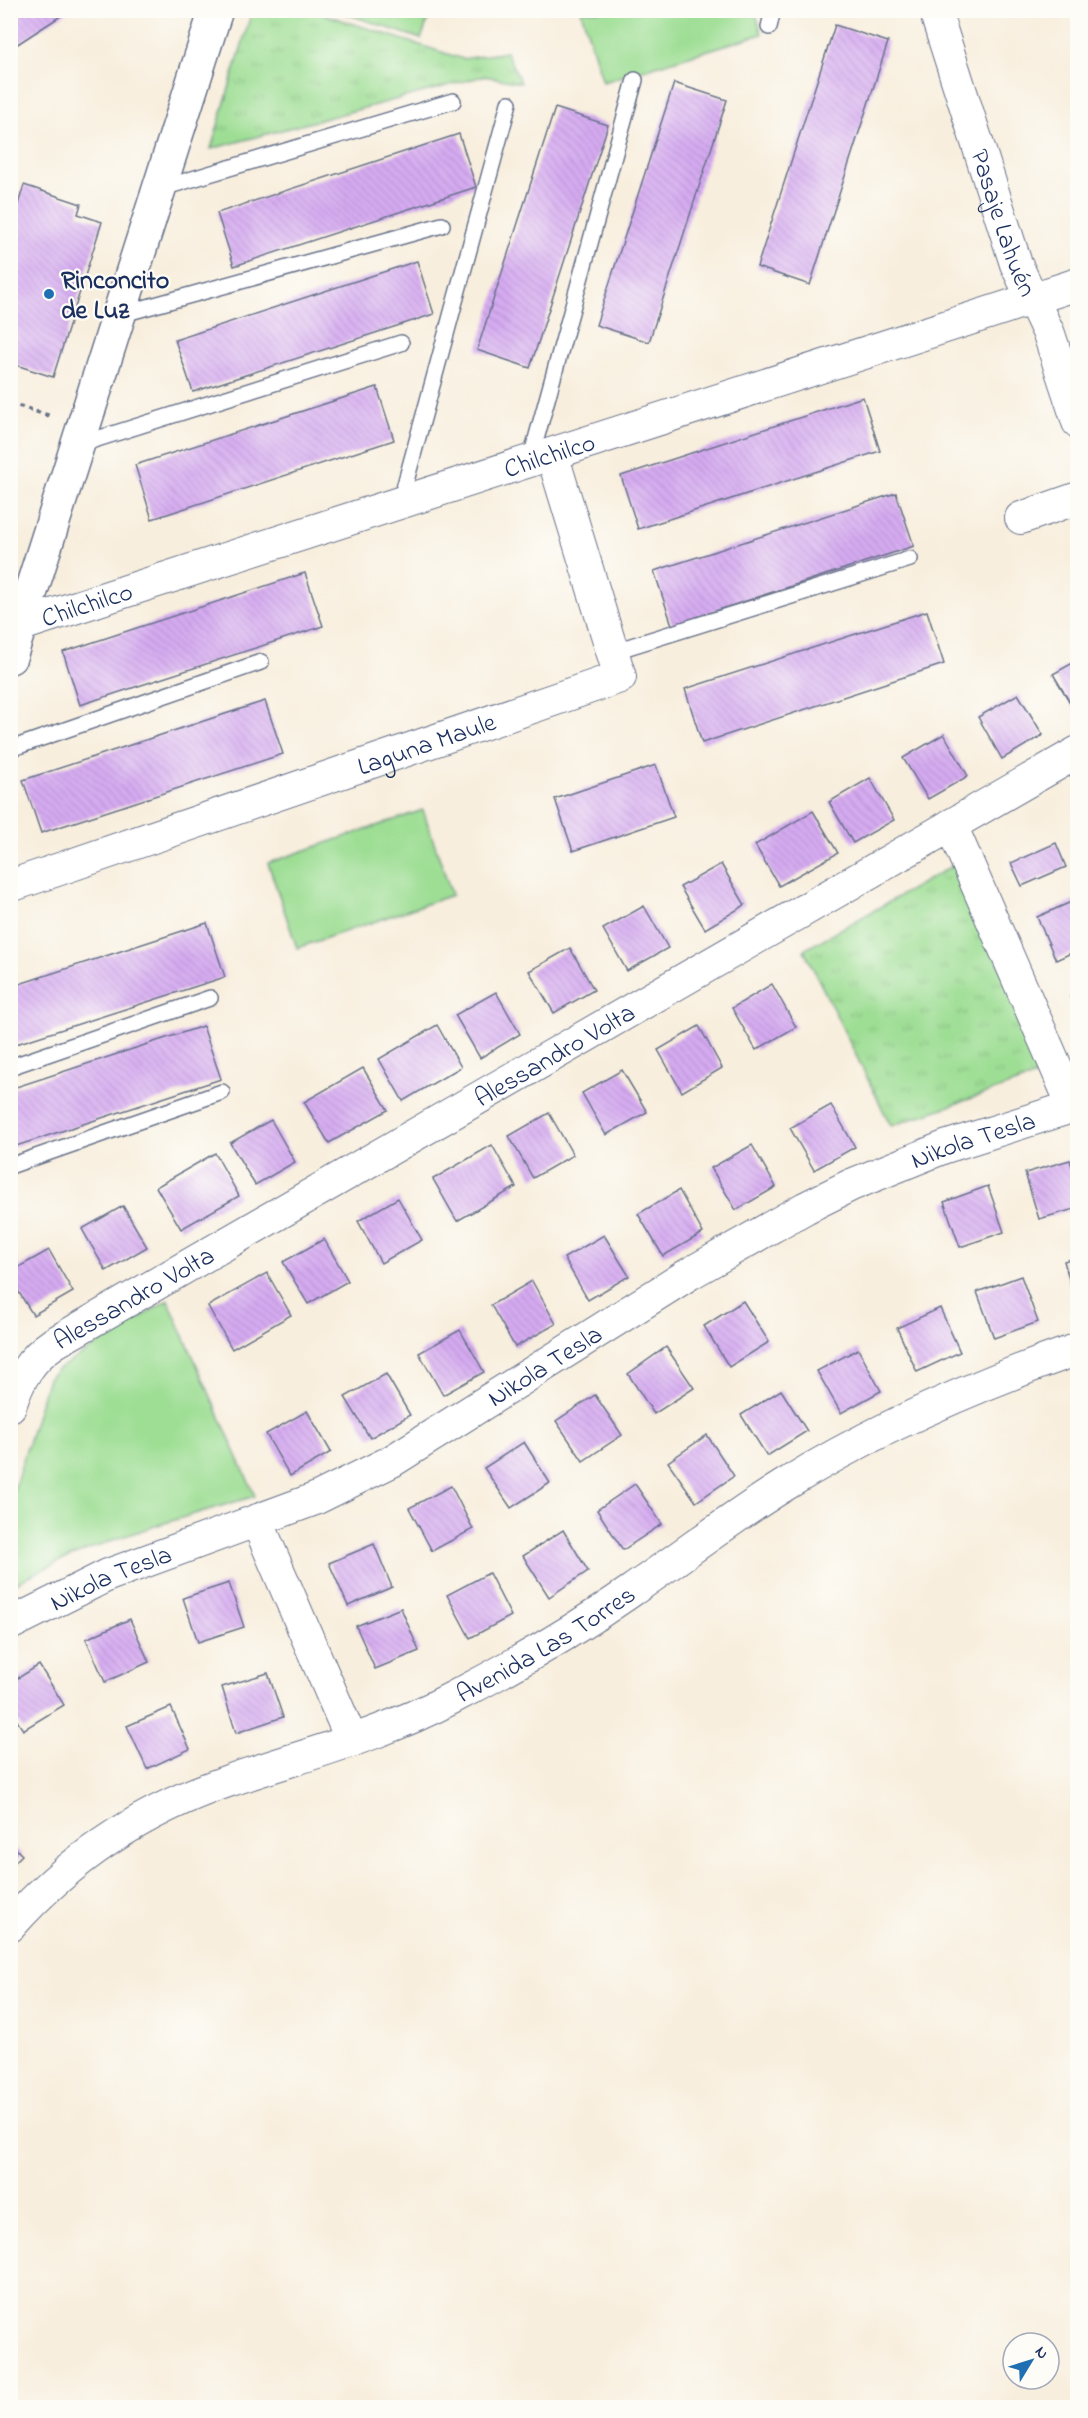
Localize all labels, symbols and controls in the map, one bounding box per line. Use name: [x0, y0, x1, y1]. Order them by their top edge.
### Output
street label: Pasaje Lahuén: [959, 145, 1045, 304]
place label: Rinconcito de Luz: [61, 263, 169, 331]
marker: Rinconcito de Luz: [42, 287, 56, 301]
street label: Chilchilco: [500, 425, 601, 490]
street label: Chilchilco: [37, 574, 138, 639]
street label: Laguna Maule: [353, 705, 502, 788]
street label: Alessandro Volta: [468, 995, 643, 1118]
street label: Nikola Tesla: [906, 1104, 1041, 1181]
street label: Alessandro Volta: [47, 1238, 222, 1361]
street label: Nikola Tesla: [481, 1317, 611, 1418]
street label: Nikola Tesla: [44, 1537, 178, 1623]
street label: Avenida Las Torres: [450, 1577, 644, 1714]
north arrow: [1001, 2331, 1061, 2391]
text: N: [1028, 2341, 1054, 2365]

